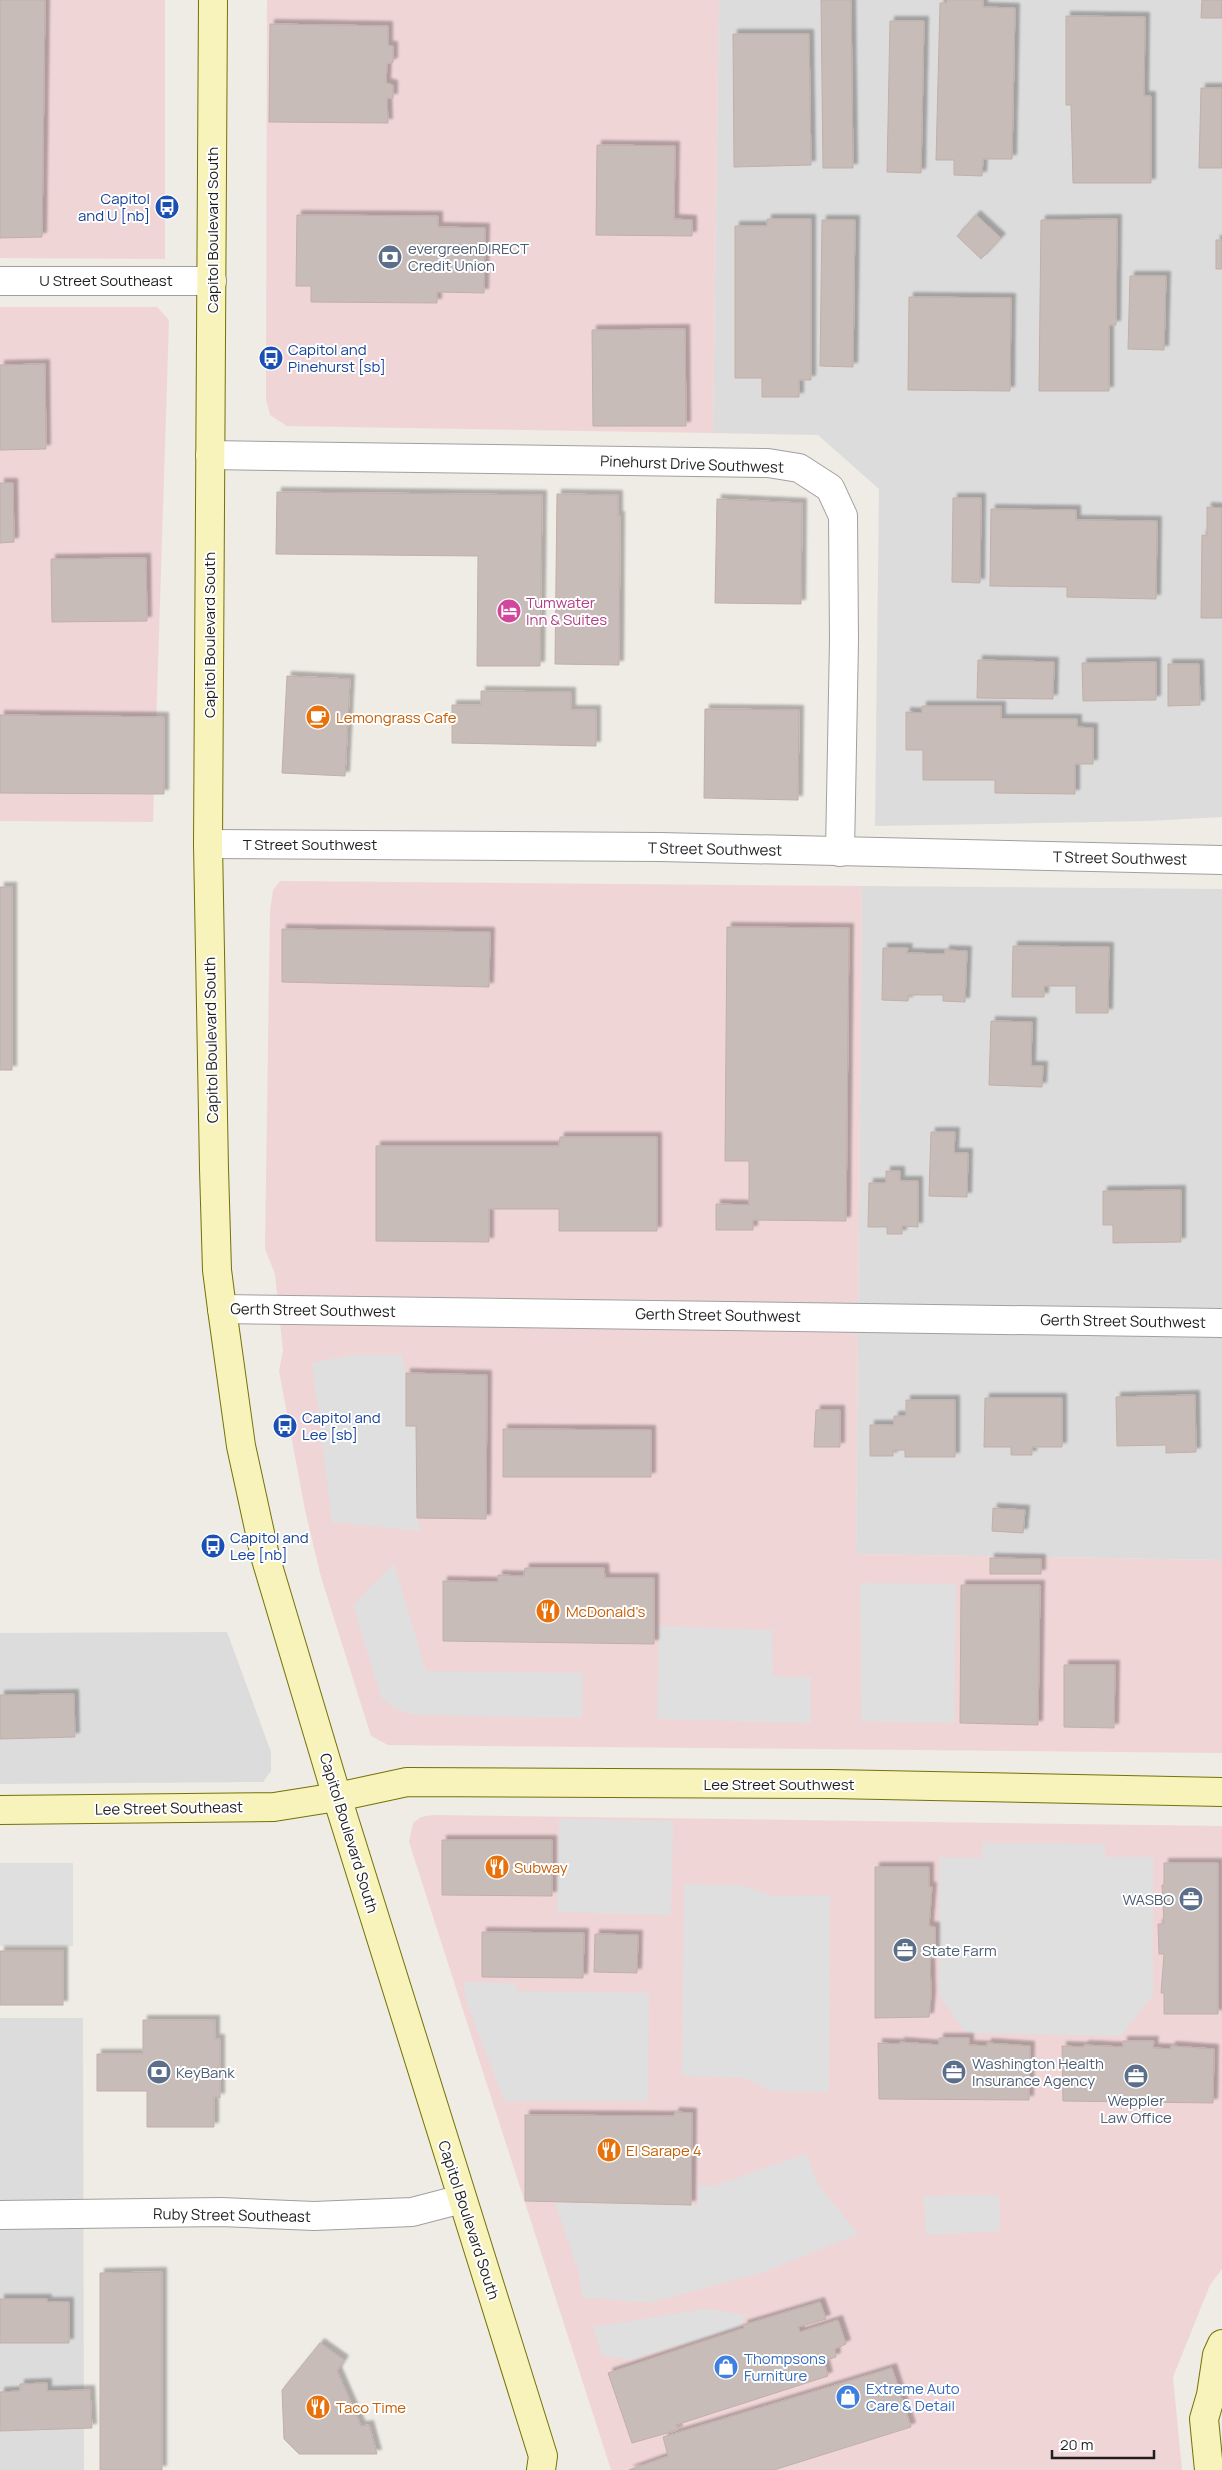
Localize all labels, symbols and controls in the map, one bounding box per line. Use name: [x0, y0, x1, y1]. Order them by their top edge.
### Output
street label: Capitol Boulevard South: [202, 147, 223, 313]
place label: Capitol and U [nb]: [78, 188, 150, 226]
bus stop icon: Capitol and U [nb]: [154, 194, 180, 220]
place label: evergreenDIRECT Credit Union: [408, 238, 529, 276]
bank icon: evergreenDIRECT Credit Union: [377, 244, 403, 270]
street label: U Street Southeast: [39, 270, 173, 291]
place label: Capitol and Pinehurst [sb]: [288, 339, 386, 377]
bus stop icon: Capitol and Pinehurst [sb]: [258, 345, 284, 371]
street label: Pinehurst Drive Southwest: [600, 450, 784, 478]
street label: Capitol Boulevard South: [199, 552, 220, 718]
place label: Tumwater Inn & Suites: [526, 592, 607, 630]
hotel icon: Tumwater Inn & Suites: [496, 598, 522, 624]
cafe icon: Lemongrass Cafe: [305, 704, 331, 730]
place label: Lemongrass Cafe: [336, 707, 457, 728]
street label: T Street Southwest: [243, 834, 377, 855]
street label: T Street Southwest: [648, 837, 782, 861]
street label: T Street Southwest: [1053, 846, 1187, 870]
street label: Capitol Boulevard South: [199, 957, 223, 1123]
street label: Gerth Street Southwest: [230, 1298, 396, 1322]
street label: Gerth Street Southwest: [635, 1303, 801, 1327]
street label: Gerth Street Southwest: [1040, 1309, 1206, 1333]
place label: Capitol and Lee [sb]: [302, 1407, 381, 1445]
bus stop icon: Capitol and Lee [sb]: [272, 1413, 298, 1439]
place label: Capitol and Lee [nb]: [230, 1527, 309, 1565]
bus stop icon: Capitol and Lee [nb]: [200, 1533, 226, 1559]
restaurant icon: McDonald's: [535, 1598, 561, 1624]
place label: McDonald's: [566, 1601, 645, 1622]
street label: Capitol Boulevard South: [315, 1751, 383, 1916]
street label: Lee Street Southwest: [703, 1774, 855, 1795]
street label: Lee Street Southeast: [95, 1796, 243, 1820]
restaurant icon: Subway: [484, 1854, 510, 1880]
place label: Subway: [514, 1857, 568, 1878]
office icon: WASBO: [1178, 1886, 1204, 1912]
place label: WASBO: [1123, 1889, 1174, 1910]
office icon: State Farm: [892, 1937, 918, 1963]
place label: State Farm: [922, 1940, 997, 1961]
place label: Washington Health Insurance Agency: [972, 2053, 1104, 2091]
bank icon: KeyBank: [146, 2059, 172, 2085]
office icon: Washington Health Insurance Agency: [941, 2059, 967, 2085]
place label: KeyBank: [176, 2062, 235, 2083]
office icon: Weppler Law Office: [1123, 2063, 1149, 2089]
place label: Weppler Law Office: [1100, 2090, 1172, 2128]
restaurant icon: El Sarape 4: [596, 2137, 622, 2163]
street label: Capitol Boulevard South: [433, 2138, 505, 2302]
place label: El Sarape 4: [626, 2140, 702, 2161]
street label: Ruby Street Southeast: [153, 2203, 311, 2227]
place label: Thompsons Furniture: [744, 2348, 826, 2386]
shop icon: Thompsons Furniture: [713, 2354, 739, 2380]
place label: Extreme Auto Care & Detail: [866, 2378, 960, 2416]
shop icon: Extreme Auto Care & Detail: [835, 2384, 861, 2410]
restaurant icon: Taco Time: [305, 2394, 331, 2420]
place label: Taco Time: [336, 2397, 406, 2418]
scale bar: [1052, 2428, 1154, 2460]
text: 20 m: [1060, 2434, 1093, 2455]

